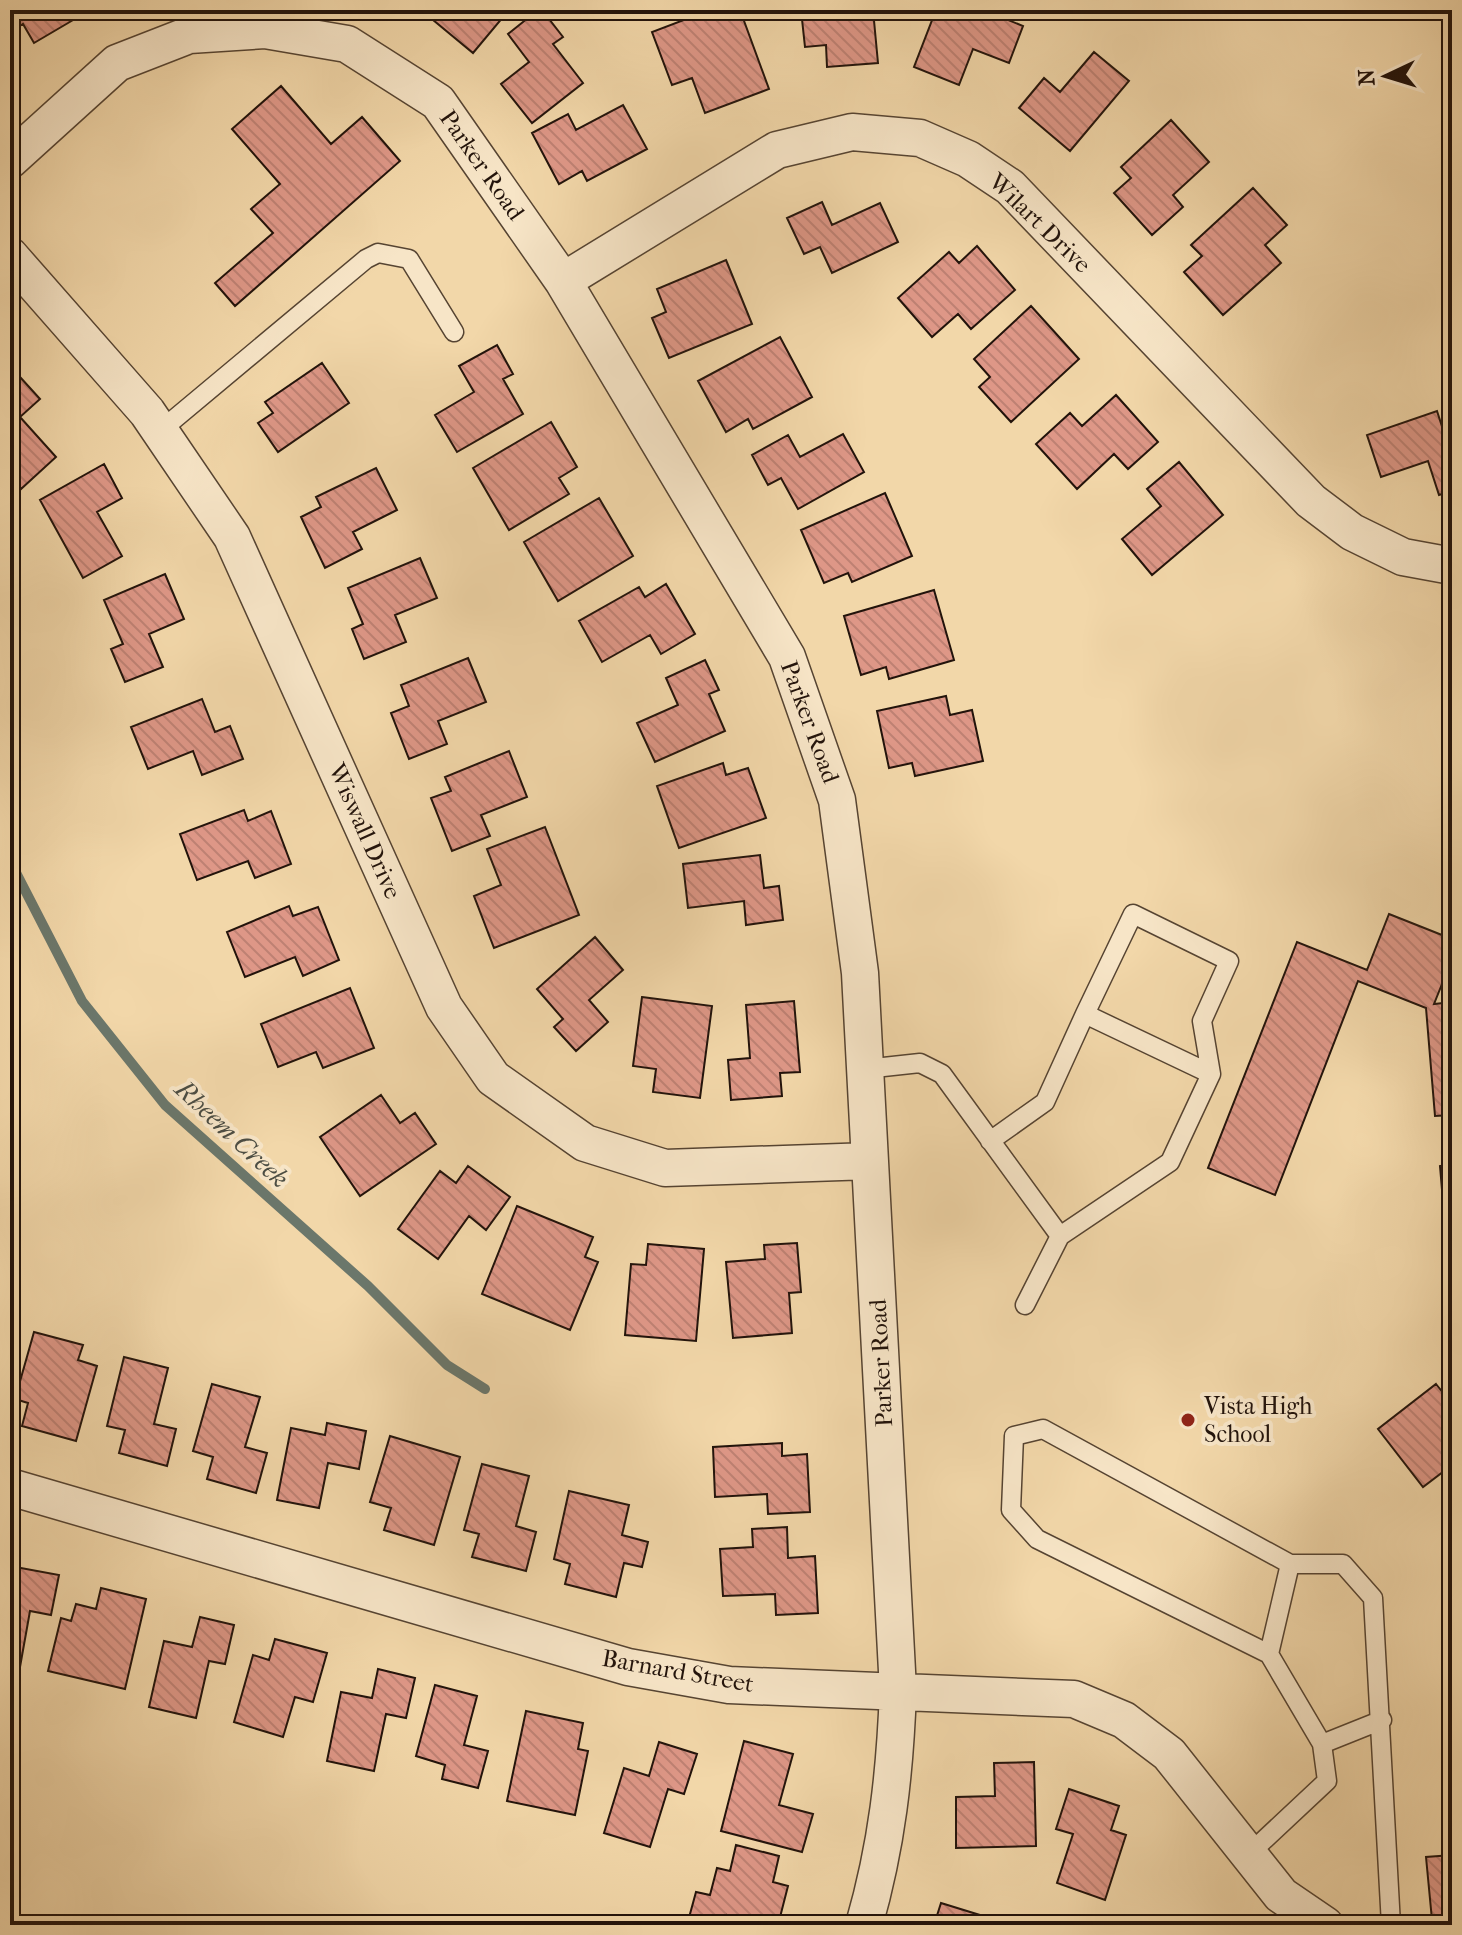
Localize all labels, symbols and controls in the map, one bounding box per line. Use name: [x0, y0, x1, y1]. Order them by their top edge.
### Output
north arrow: [1346, 36, 1426, 116]
text: N: [1353, 68, 1381, 87]
street label: Parker Road: [434, 105, 531, 226]
street label: Wilart Drive: [982, 167, 1097, 279]
street label: Parker Road: [775, 657, 845, 788]
street label: Wiswall Drive: [322, 758, 407, 903]
water label: Rheem Creek: [167, 1072, 295, 1194]
street label: Parker Road: [864, 1297, 898, 1428]
place label: Vista High School: [1203, 1392, 1313, 1448]
marker: Vista High School: [1179, 1411, 1197, 1429]
street label: Barnard Street: [600, 1644, 756, 1698]

